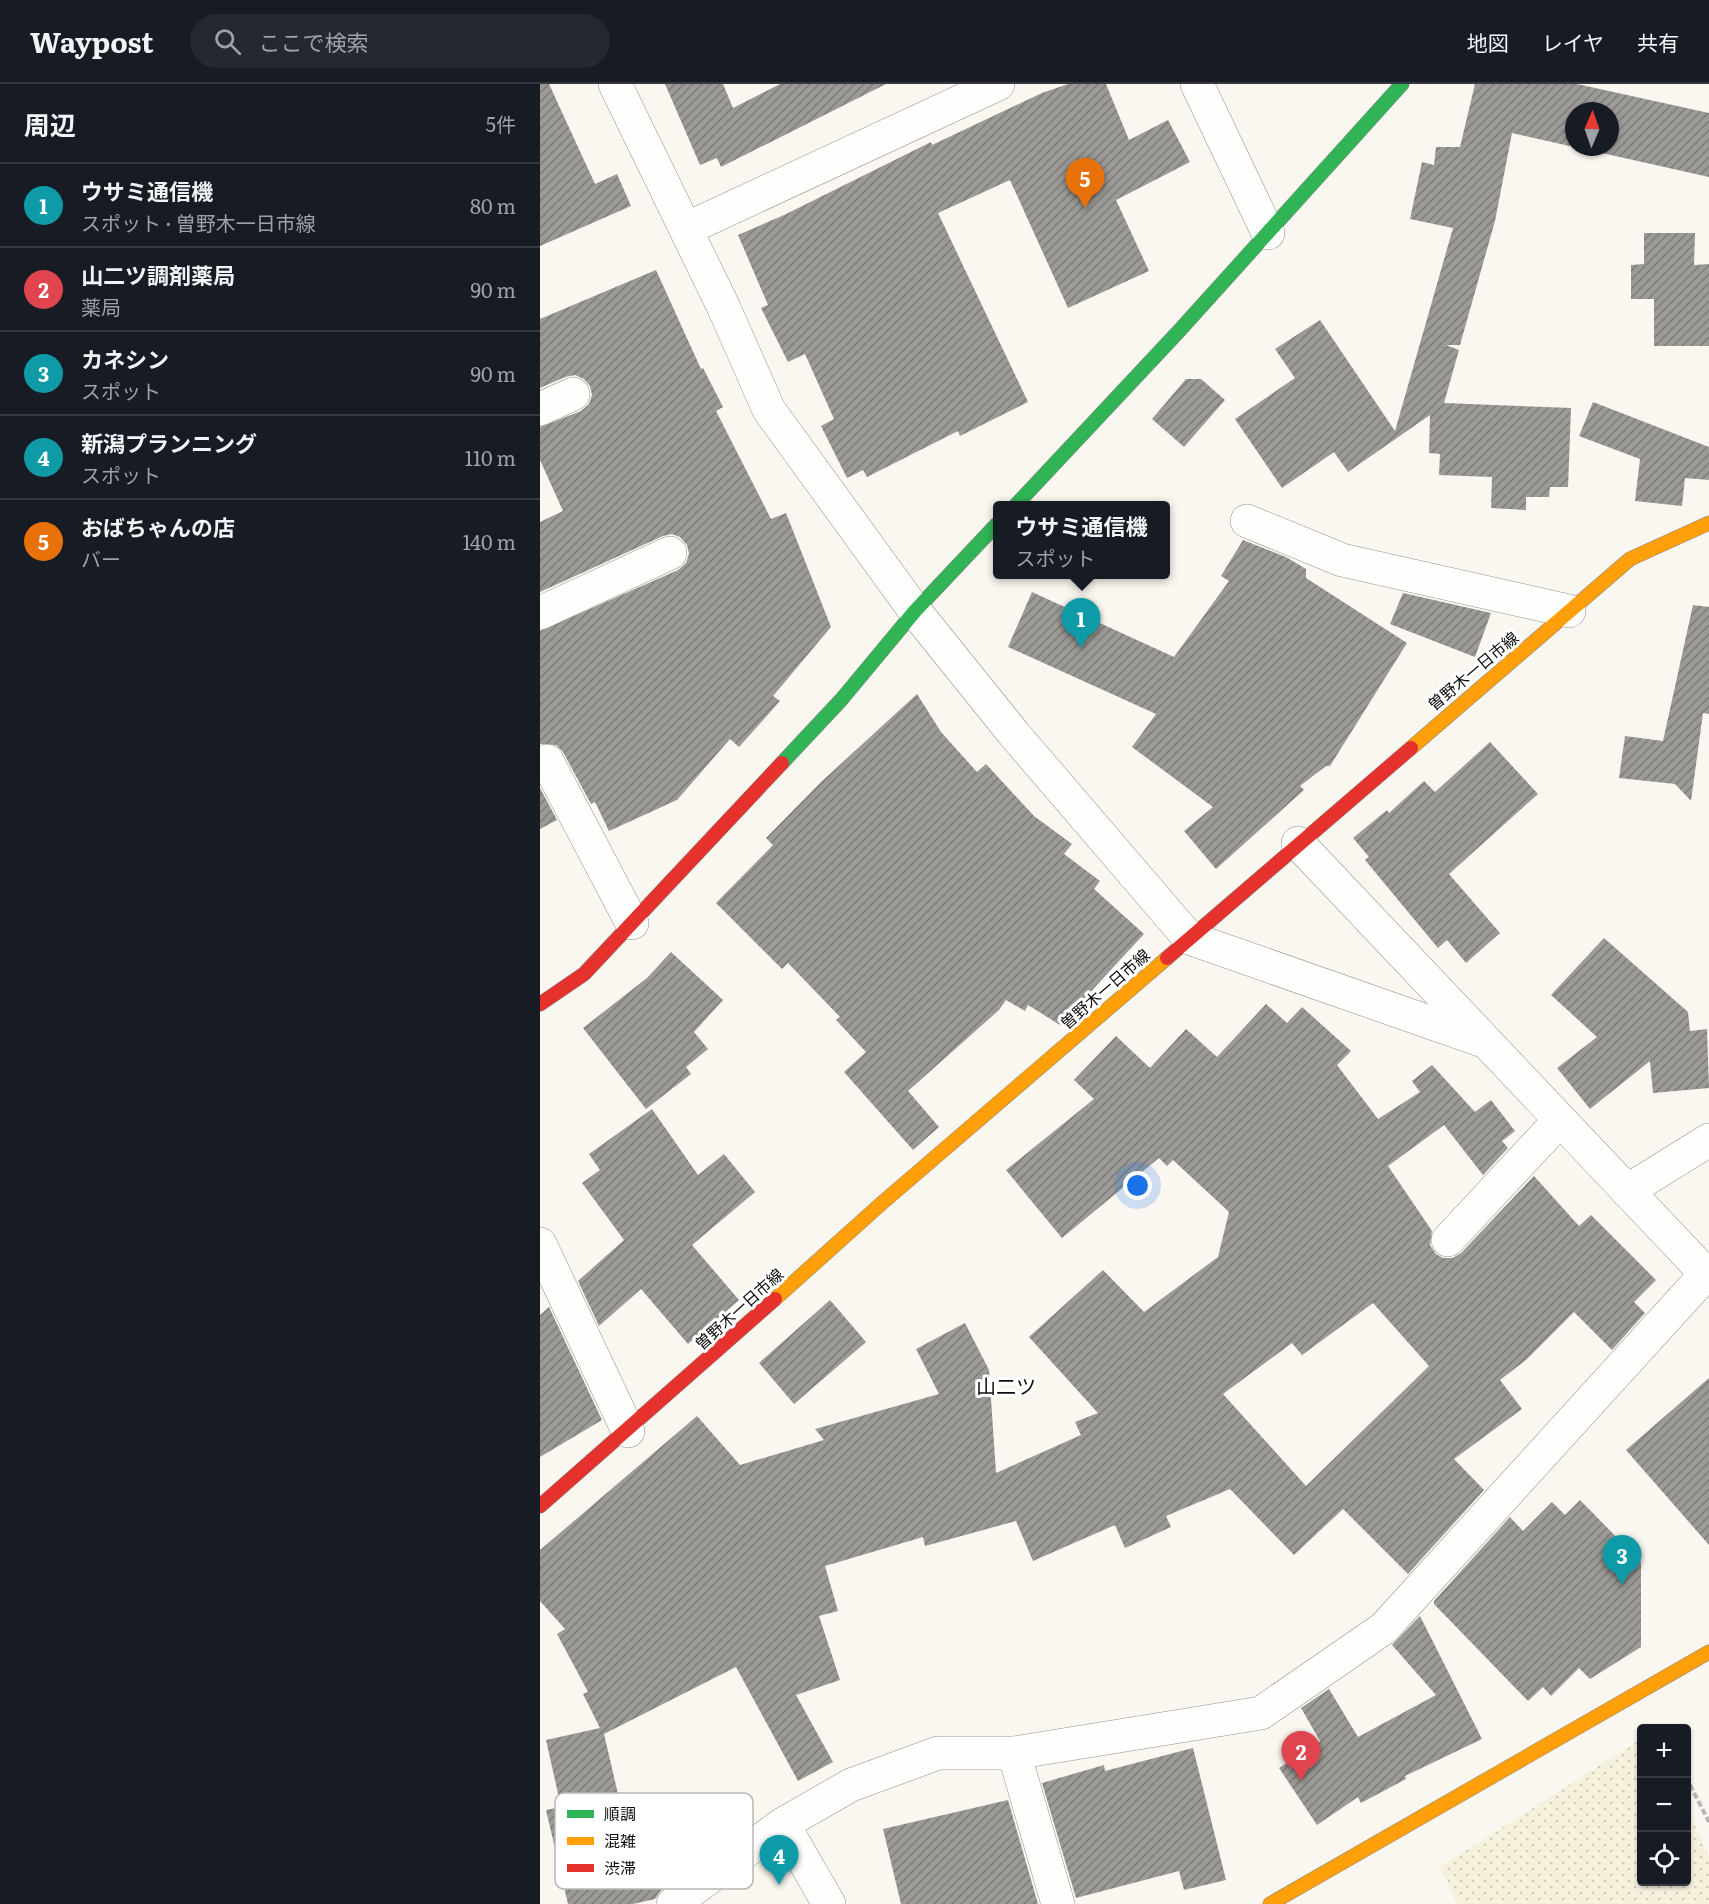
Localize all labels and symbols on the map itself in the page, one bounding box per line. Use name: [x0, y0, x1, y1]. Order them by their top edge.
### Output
north arrow: [1565, 102, 1619, 156]
pin: 5: [1066, 158, 1104, 208]
pin: 1: [1062, 598, 1100, 648]
street label: 曽野木一日市線: [1422, 625, 1523, 715]
street label: 曽野木一日市線: [1054, 942, 1154, 1034]
your location: [1123, 1171, 1152, 1200]
street label: 曽野木一日市線: [689, 1262, 788, 1355]
district label: 山二ツ: [976, 1370, 1036, 1400]
pin: 3: [1602, 1536, 1642, 1585]
pin: 2: [1282, 1732, 1320, 1781]
legend: [555, 1793, 753, 1889]
text: 順調: [604, 1801, 636, 1825]
text: 混雑: [604, 1828, 636, 1852]
pin: 4: [760, 1836, 798, 1885]
text: 渋滞: [604, 1855, 636, 1879]

